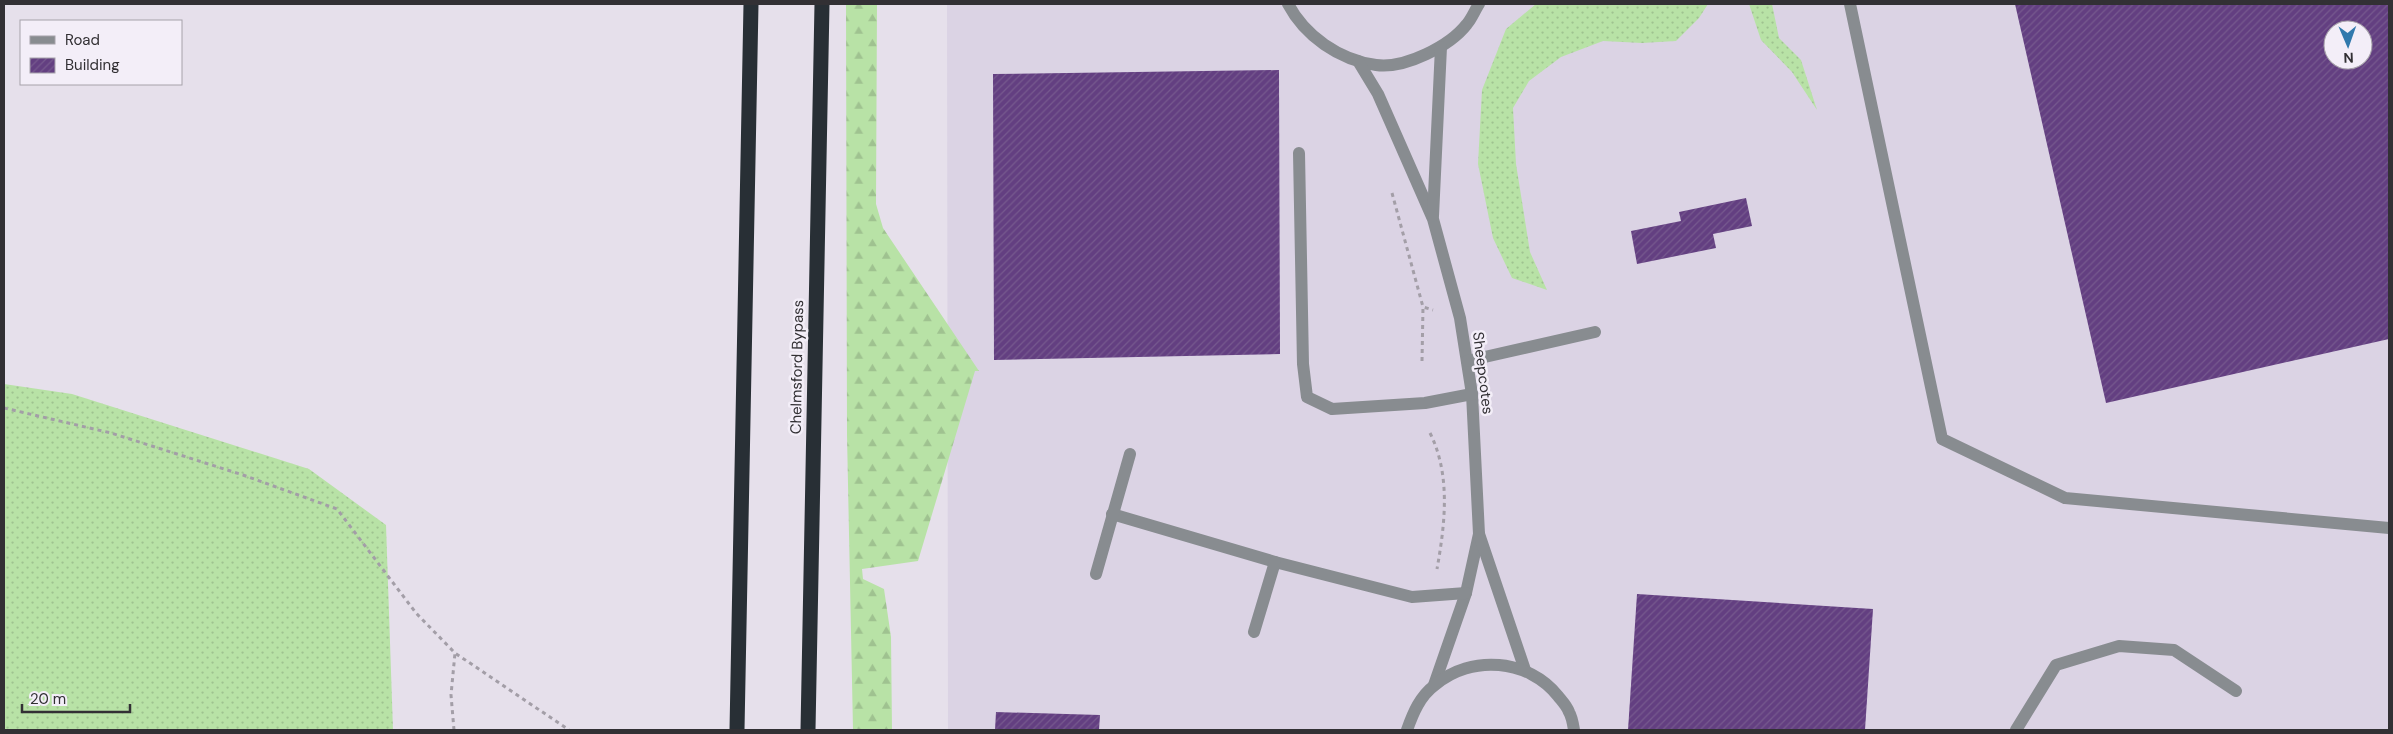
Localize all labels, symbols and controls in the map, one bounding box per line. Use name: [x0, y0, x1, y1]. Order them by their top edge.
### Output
legend: [20, 20, 182, 85]
north arrow: [2323, 20, 2373, 70]
text: Road: [65, 30, 100, 50]
text: N: [2343, 49, 2354, 67]
text: Building: [65, 55, 120, 75]
street label: Chelmsford Bypass: [786, 300, 808, 434]
street label: Sheepcotes: [1468, 331, 1498, 415]
scale bar: [22, 682, 130, 714]
text: 20 m: [30, 689, 66, 709]

